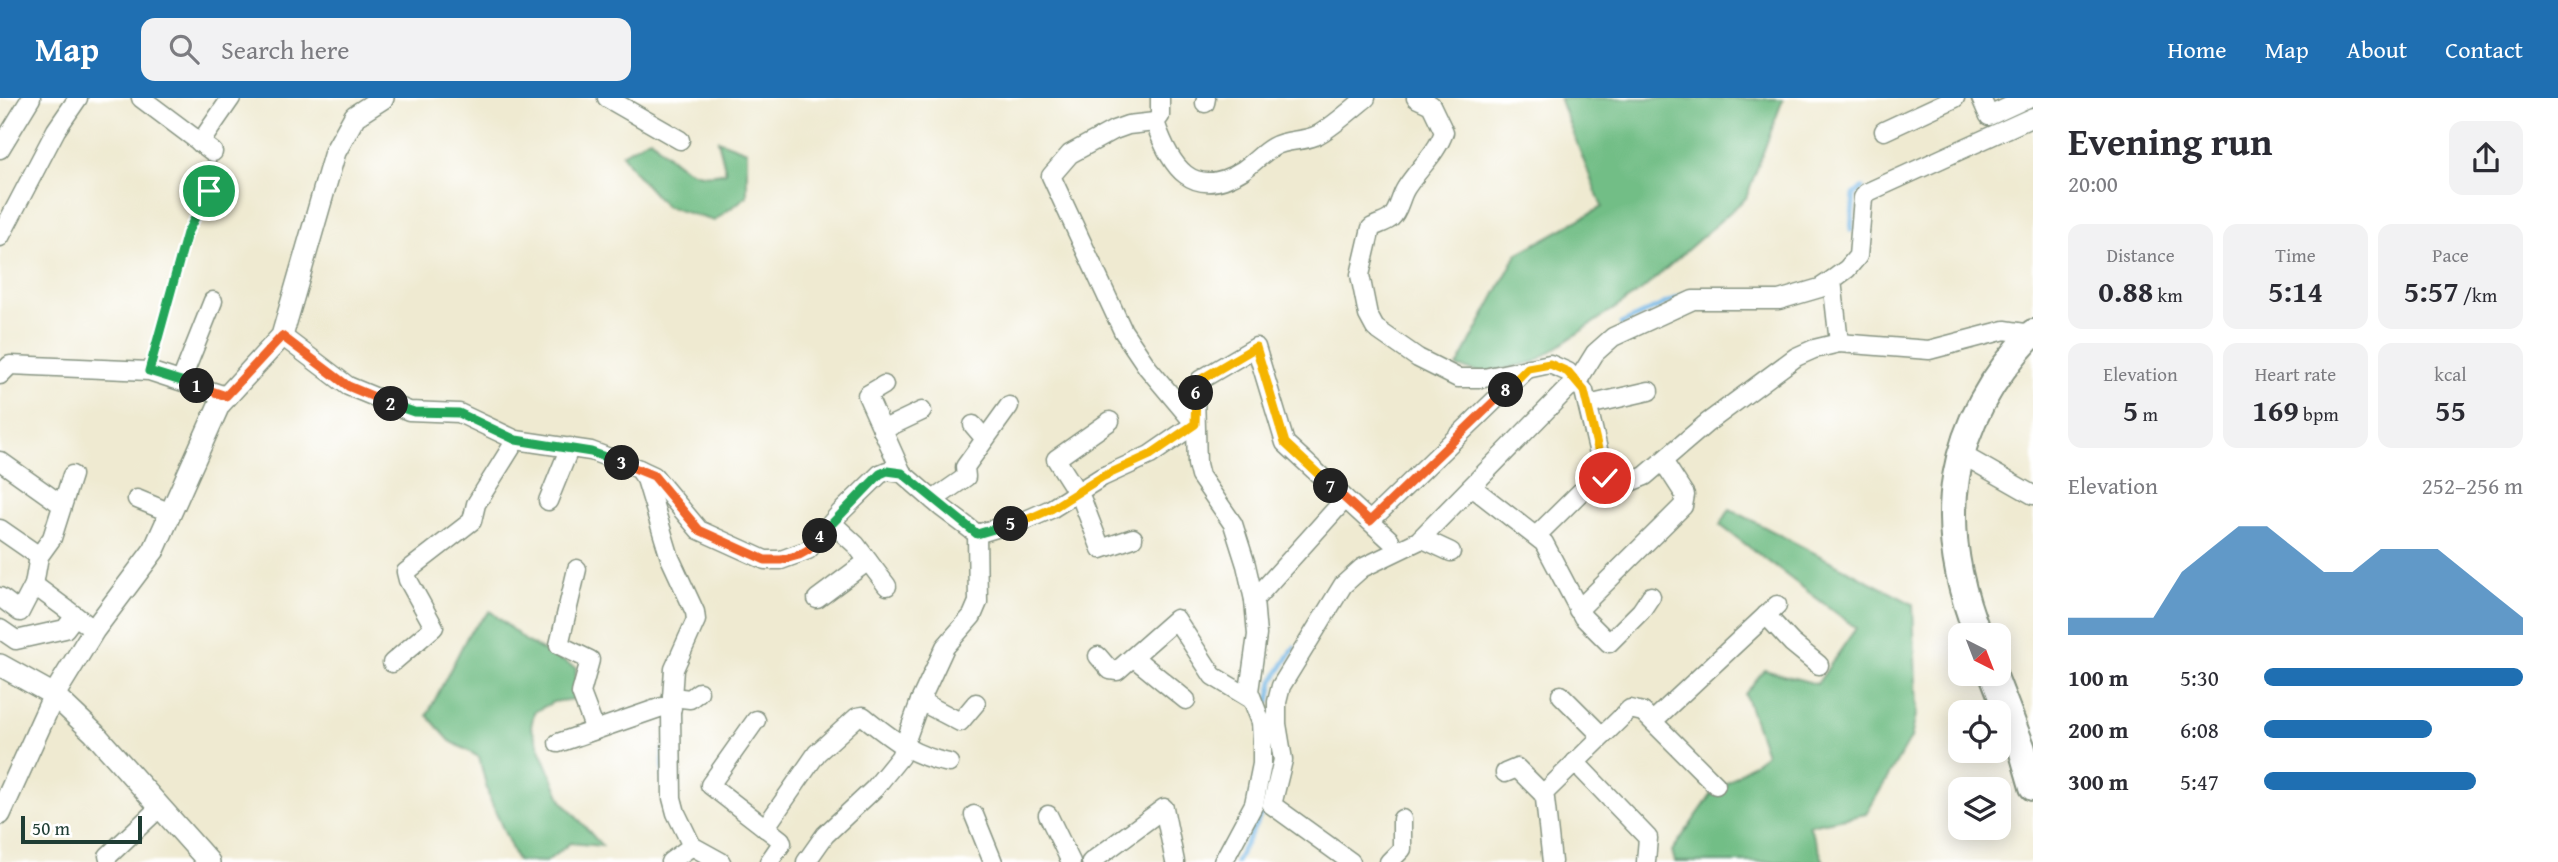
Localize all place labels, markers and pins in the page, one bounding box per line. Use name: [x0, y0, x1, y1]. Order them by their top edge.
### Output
pin: [179, 161, 239, 221]
pin: 1: [180, 368, 214, 404]
pin: 8: [1488, 372, 1524, 408]
pin: 6: [1178, 376, 1214, 410]
pin: 2: [374, 386, 408, 422]
pin: 3: [604, 446, 640, 480]
pin: [1575, 448, 1635, 508]
pin: 7: [1314, 468, 1348, 504]
pin: 5: [993, 506, 1028, 542]
pin: 4: [802, 518, 838, 554]

